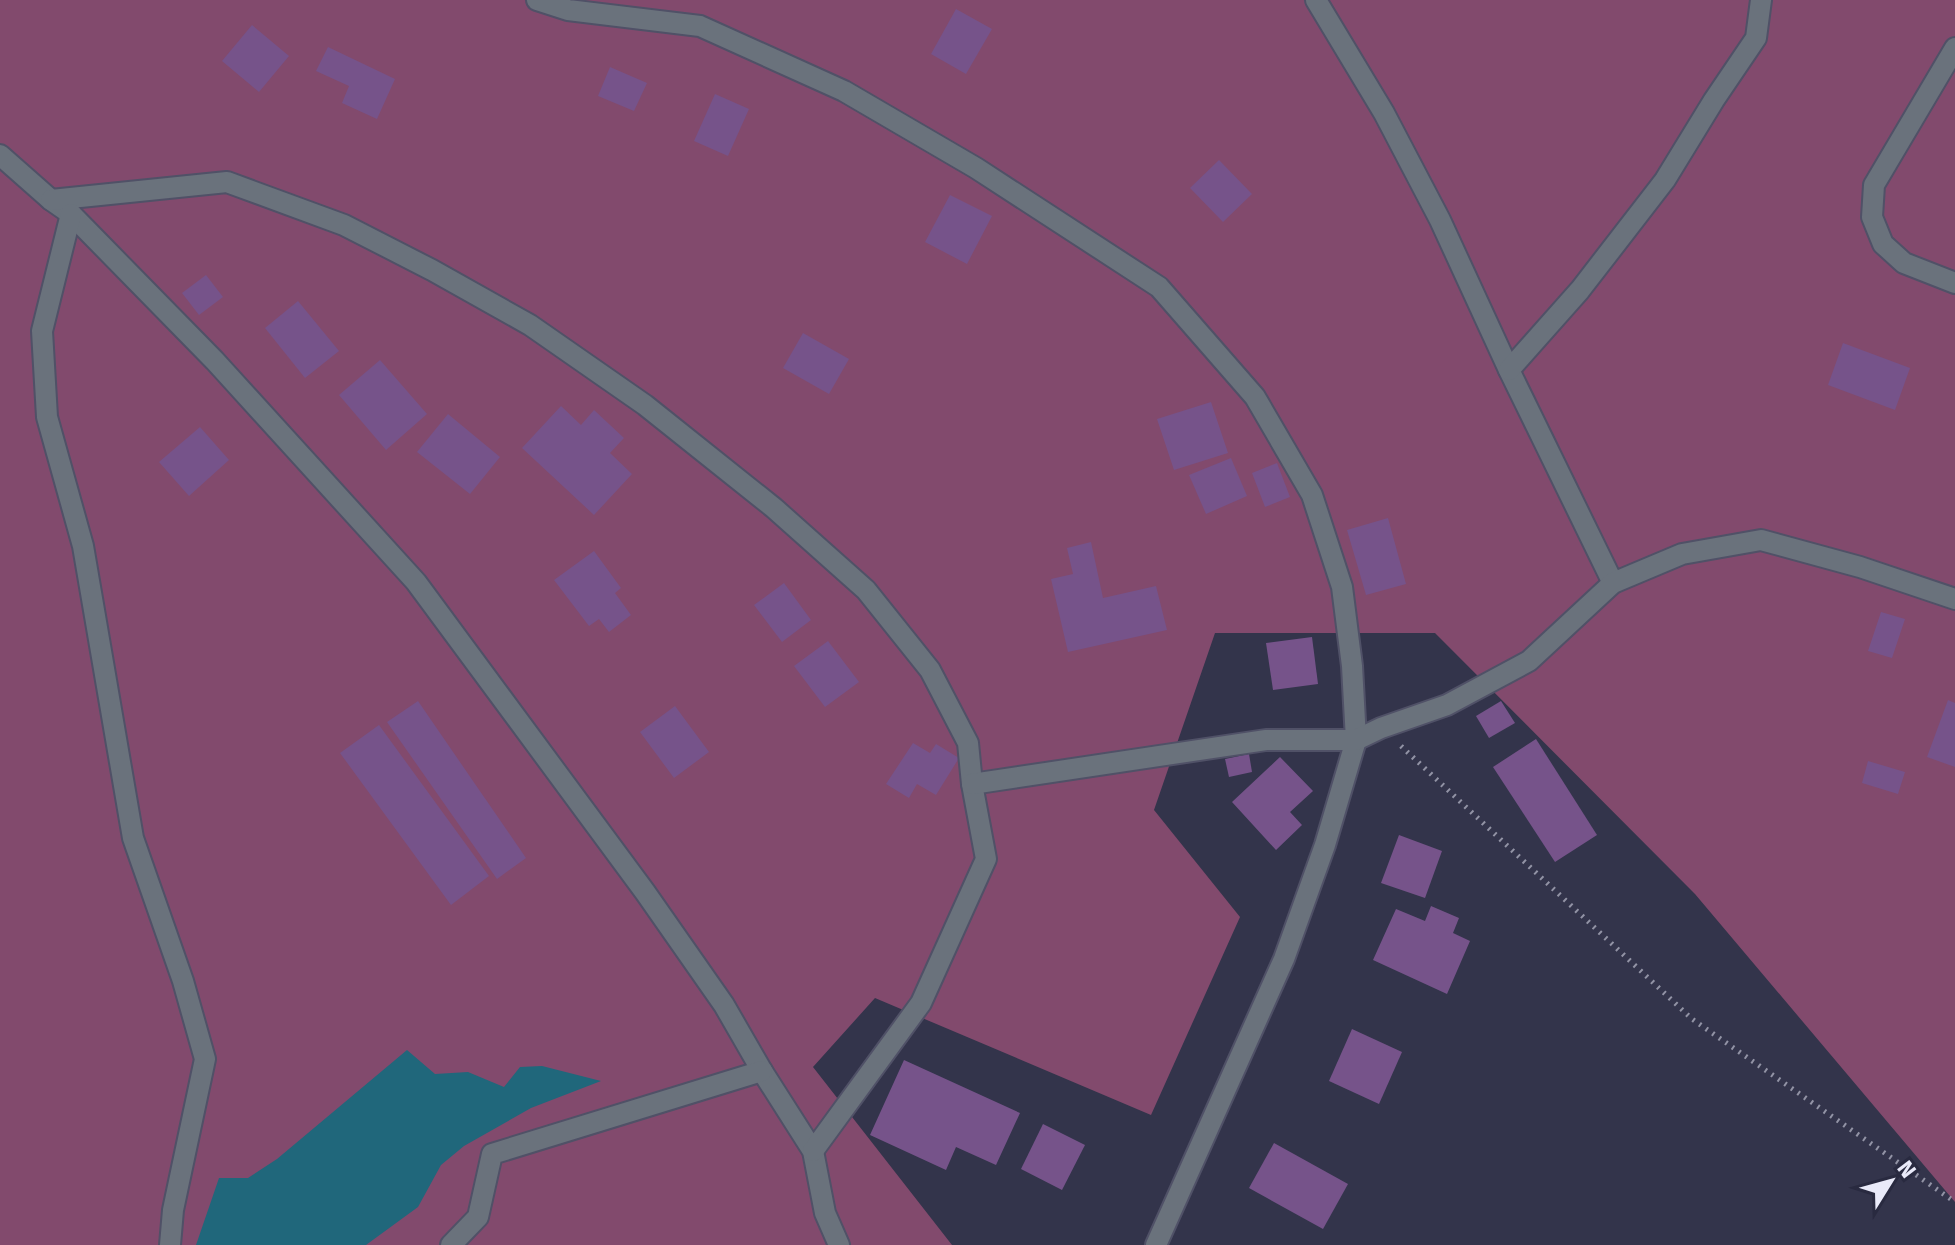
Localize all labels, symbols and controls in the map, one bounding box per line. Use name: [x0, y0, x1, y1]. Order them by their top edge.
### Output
north arrow: [1851, 1141, 1931, 1221]
text: N: [1891, 1155, 1922, 1183]

